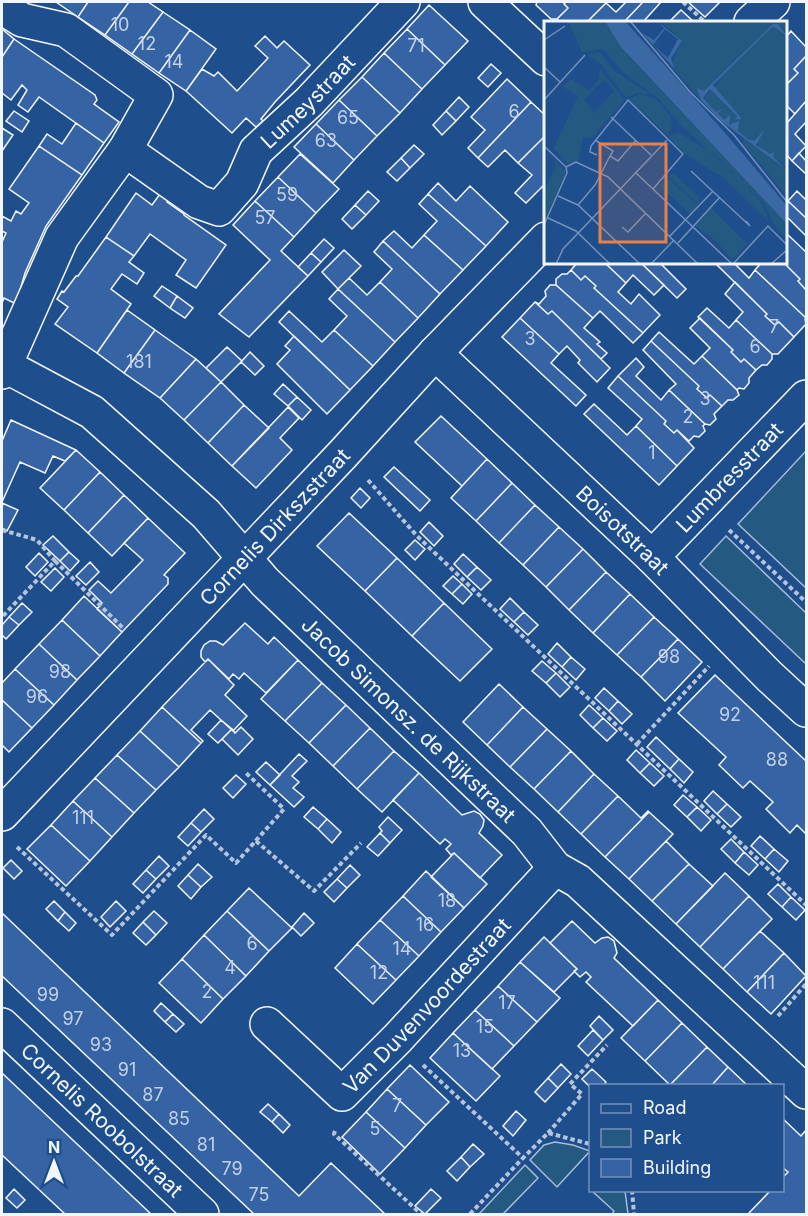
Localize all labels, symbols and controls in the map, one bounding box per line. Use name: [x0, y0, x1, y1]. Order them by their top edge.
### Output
house number: 10: [111, 14, 129, 35]
inset map: [544, 21, 787, 264]
house number: 12: [138, 33, 156, 54]
house number: 71: [407, 35, 425, 56]
street label: Lumeystraat: [255, 49, 360, 153]
house number: 14: [165, 51, 183, 72]
house number: 6: [508, 101, 520, 122]
house number: 65: [337, 107, 359, 128]
house number: 63: [315, 130, 337, 151]
house number: 59: [276, 184, 298, 205]
house number: 57: [254, 207, 276, 228]
house number: 7: [769, 316, 779, 337]
house number: 3: [524, 328, 536, 349]
house number: 6: [749, 336, 761, 357]
house number: 181: [126, 351, 152, 372]
house number: 3: [699, 388, 711, 409]
house number: 2: [683, 406, 693, 427]
street label: Lumbresstraat: [670, 417, 788, 537]
house number: 1: [648, 442, 656, 463]
street label: Cornelis Dirkszstraat: [194, 443, 355, 610]
street label: Boisotstraat: [571, 480, 674, 580]
street label: Jacob Simonsz. de Rijkstraat: [297, 611, 521, 827]
house number: 98: [658, 646, 680, 667]
house number: 98: [49, 661, 71, 682]
house number: 96: [26, 686, 48, 707]
house number: 92: [719, 704, 741, 725]
house number: 88: [766, 749, 788, 770]
house number: 111: [72, 807, 94, 828]
house number: 18: [438, 890, 456, 911]
street label: Van Duvenvoordestraat: [338, 912, 515, 1098]
house number: 16: [416, 914, 434, 935]
house number: 6: [246, 933, 258, 954]
house number: 14: [393, 938, 411, 959]
house number: 4: [224, 957, 236, 978]
house number: 12: [370, 962, 388, 983]
house number: 111: [753, 972, 775, 993]
house number: 2: [202, 981, 212, 1002]
house number: 99: [37, 984, 59, 1005]
house number: 17: [498, 992, 516, 1013]
house number: 97: [63, 1008, 84, 1029]
house number: 15: [476, 1016, 494, 1037]
house number: 93: [90, 1034, 112, 1055]
street label: Cornelis Roobolstraat: [16, 1037, 189, 1202]
house number: 13: [453, 1040, 471, 1061]
house number: 91: [118, 1059, 136, 1080]
house number: 87: [142, 1084, 164, 1105]
legend: [589, 1084, 784, 1192]
house number: 7: [392, 1095, 402, 1116]
text: Road: [643, 1097, 686, 1118]
house number: 85: [168, 1108, 190, 1129]
house number: 5: [370, 1118, 380, 1139]
text: Park: [643, 1127, 682, 1148]
north arrow: [24, 1132, 84, 1192]
house number: 81: [197, 1134, 215, 1155]
text: N: [48, 1137, 60, 1157]
text: Building: [643, 1157, 711, 1178]
house number: 79: [221, 1158, 243, 1179]
house number: 75: [249, 1184, 269, 1205]

